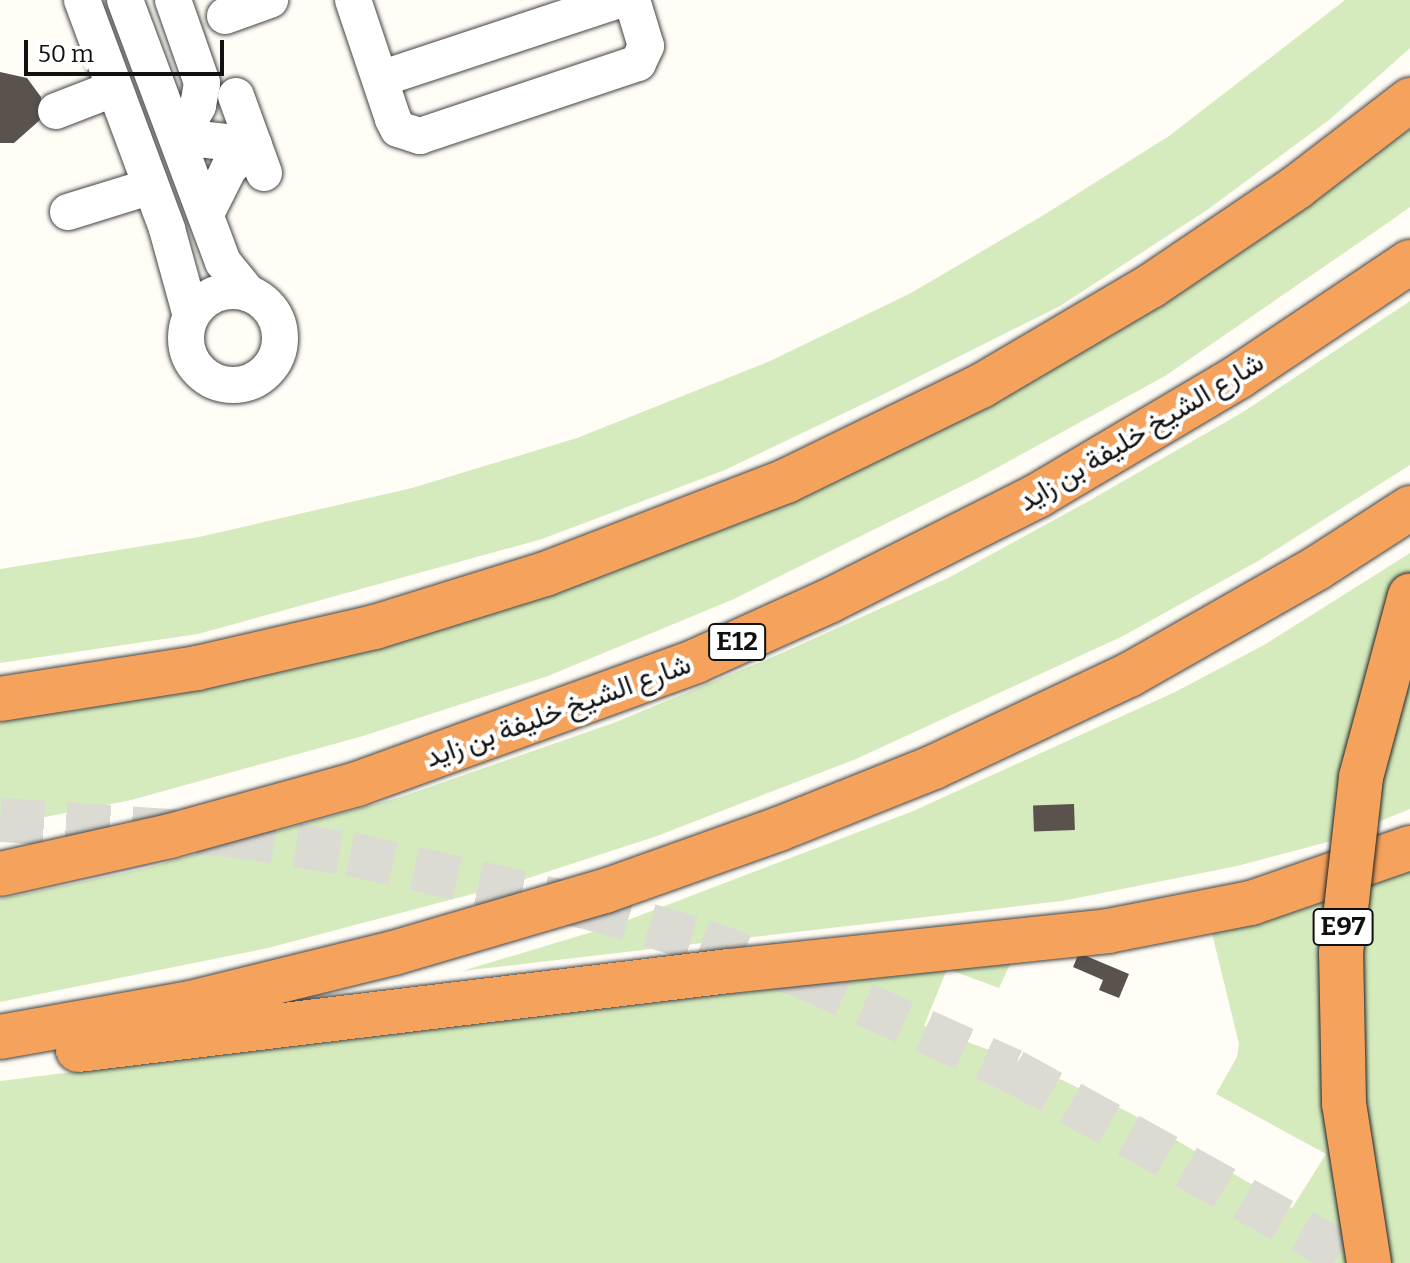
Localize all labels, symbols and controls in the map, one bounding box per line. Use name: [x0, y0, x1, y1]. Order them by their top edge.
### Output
scale bar: [28, 24, 228, 74]
text: 50 m: [38, 40, 94, 68]
street label: شارع الشيخ خليفة بن زايد: [1012, 345, 1270, 519]
road number: E12: [707, 620, 767, 664]
street label: شارع الشيخ خليفة بن زايد: [421, 647, 695, 775]
road number: E97: [1311, 905, 1375, 949]

